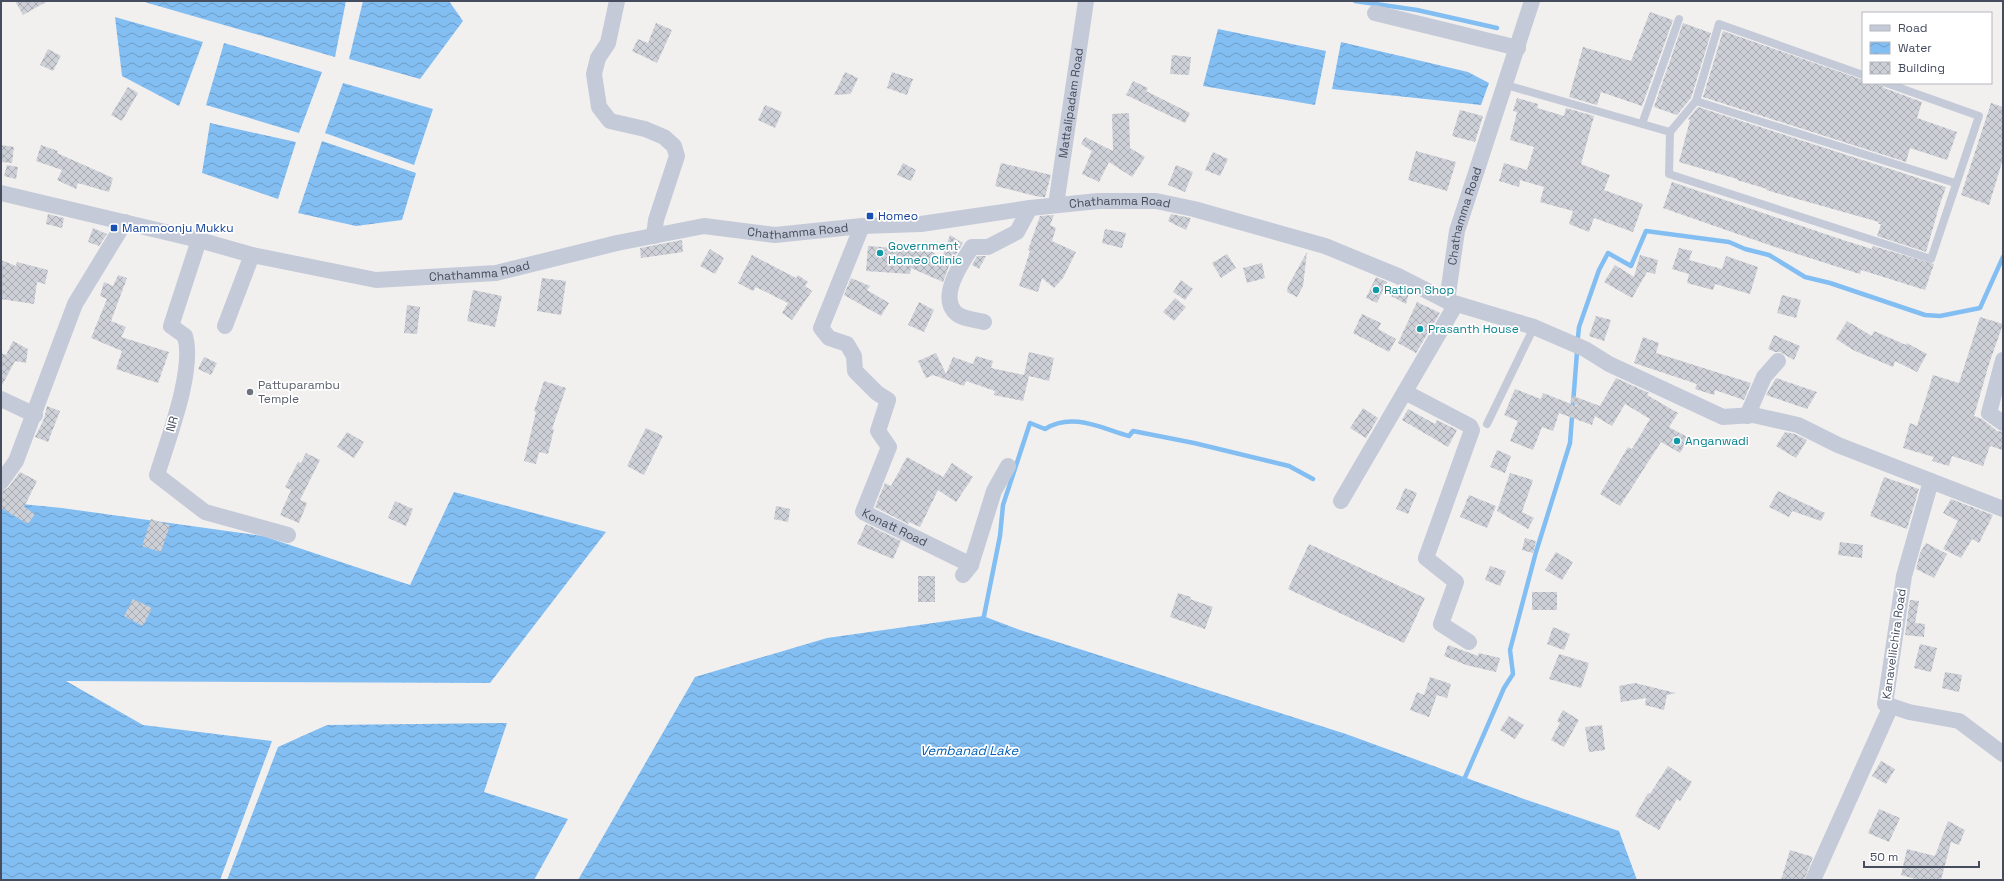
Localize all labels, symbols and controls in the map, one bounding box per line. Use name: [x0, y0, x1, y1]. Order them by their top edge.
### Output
legend: [1862, 12, 1992, 84]
text: Road: [1898, 20, 1927, 36]
text: Water: [1898, 40, 1932, 56]
street label: Mattalipadam Road: [1055, 47, 1087, 159]
text: Building: [1898, 60, 1945, 76]
street label: Chathamma Road: [1444, 165, 1485, 266]
street label: Chathamma Road: [1068, 193, 1172, 212]
place label: Homeo: [878, 208, 918, 224]
marker: Homeo: [865, 211, 875, 221]
street label: Chathamma Road: [746, 219, 849, 243]
place label: Mammoonju Mukku: [122, 220, 233, 236]
marker: Mammoonju Mukku: [109, 223, 119, 233]
place label: Government Homeo Clinic: [888, 238, 962, 268]
marker: Government Homeo Clinic: [875, 248, 885, 258]
street label: Chathamma Road: [429, 257, 531, 285]
place label: Ration Shop: [1384, 282, 1455, 298]
marker: Ration Shop: [1371, 285, 1381, 295]
place label: Prasanth House: [1428, 321, 1519, 337]
marker: Prasanth House: [1415, 324, 1425, 334]
place label: Pattuparambu Temple: [258, 377, 340, 407]
marker: Pattuparambu Temple: [245, 387, 255, 397]
street label: NR: [162, 414, 182, 434]
place label: Anganwadi: [1685, 433, 1749, 449]
marker: Anganwadi: [1672, 436, 1682, 446]
street label: Konatt Road: [859, 505, 930, 550]
street label: Kanavellichira Road: [1878, 588, 1910, 700]
water label: Vembanad Lake: [920, 742, 1019, 759]
scale bar: [1864, 843, 1979, 869]
text: 50 m: [1870, 849, 1898, 865]

